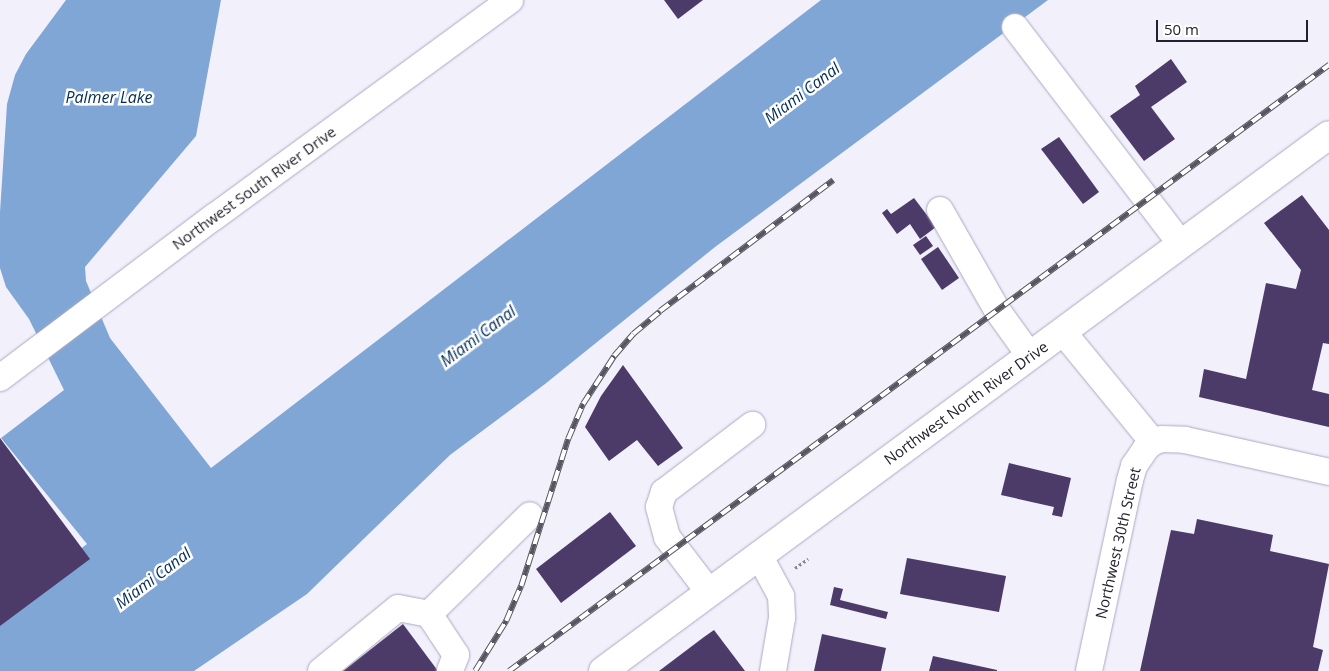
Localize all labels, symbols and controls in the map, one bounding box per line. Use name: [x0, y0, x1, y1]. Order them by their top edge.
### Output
scale bar: [1159, 10, 1312, 42]
text: 50 m: [1164, 19, 1199, 39]
water label: Miami Canal: [761, 58, 843, 128]
water label: Palmer Lake: [65, 87, 153, 107]
street label: Northwest South River Drive: [169, 123, 339, 253]
water label: Miami Canal: [437, 301, 519, 371]
street label: Northwest North River Drive: [881, 338, 1051, 468]
street label: Northwest 30th Street: [1092, 465, 1144, 621]
water label: Miami Canal: [112, 543, 194, 613]

